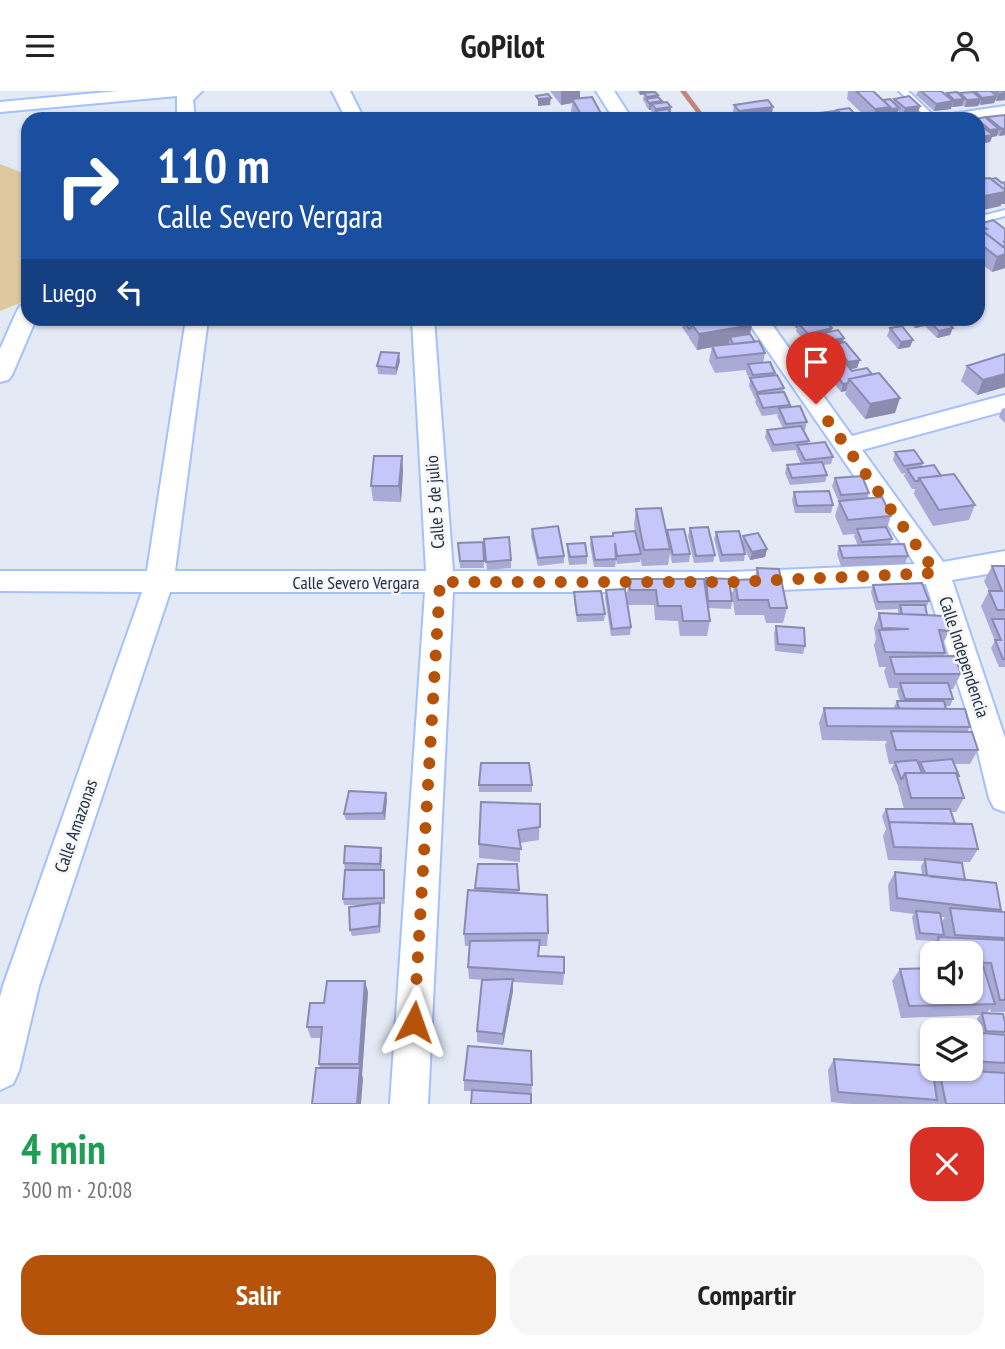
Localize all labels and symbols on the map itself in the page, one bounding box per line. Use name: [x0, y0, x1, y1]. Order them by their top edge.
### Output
pin: [786, 332, 846, 404]
street label: Calle 5 de julio: [420, 454, 449, 549]
street label: Calle Severo Vergara: [292, 571, 420, 594]
street label: Calle Independencia: [934, 593, 995, 720]
street label: Calle Amazonas: [49, 776, 102, 875]
position arrow: [377, 985, 451, 1059]

